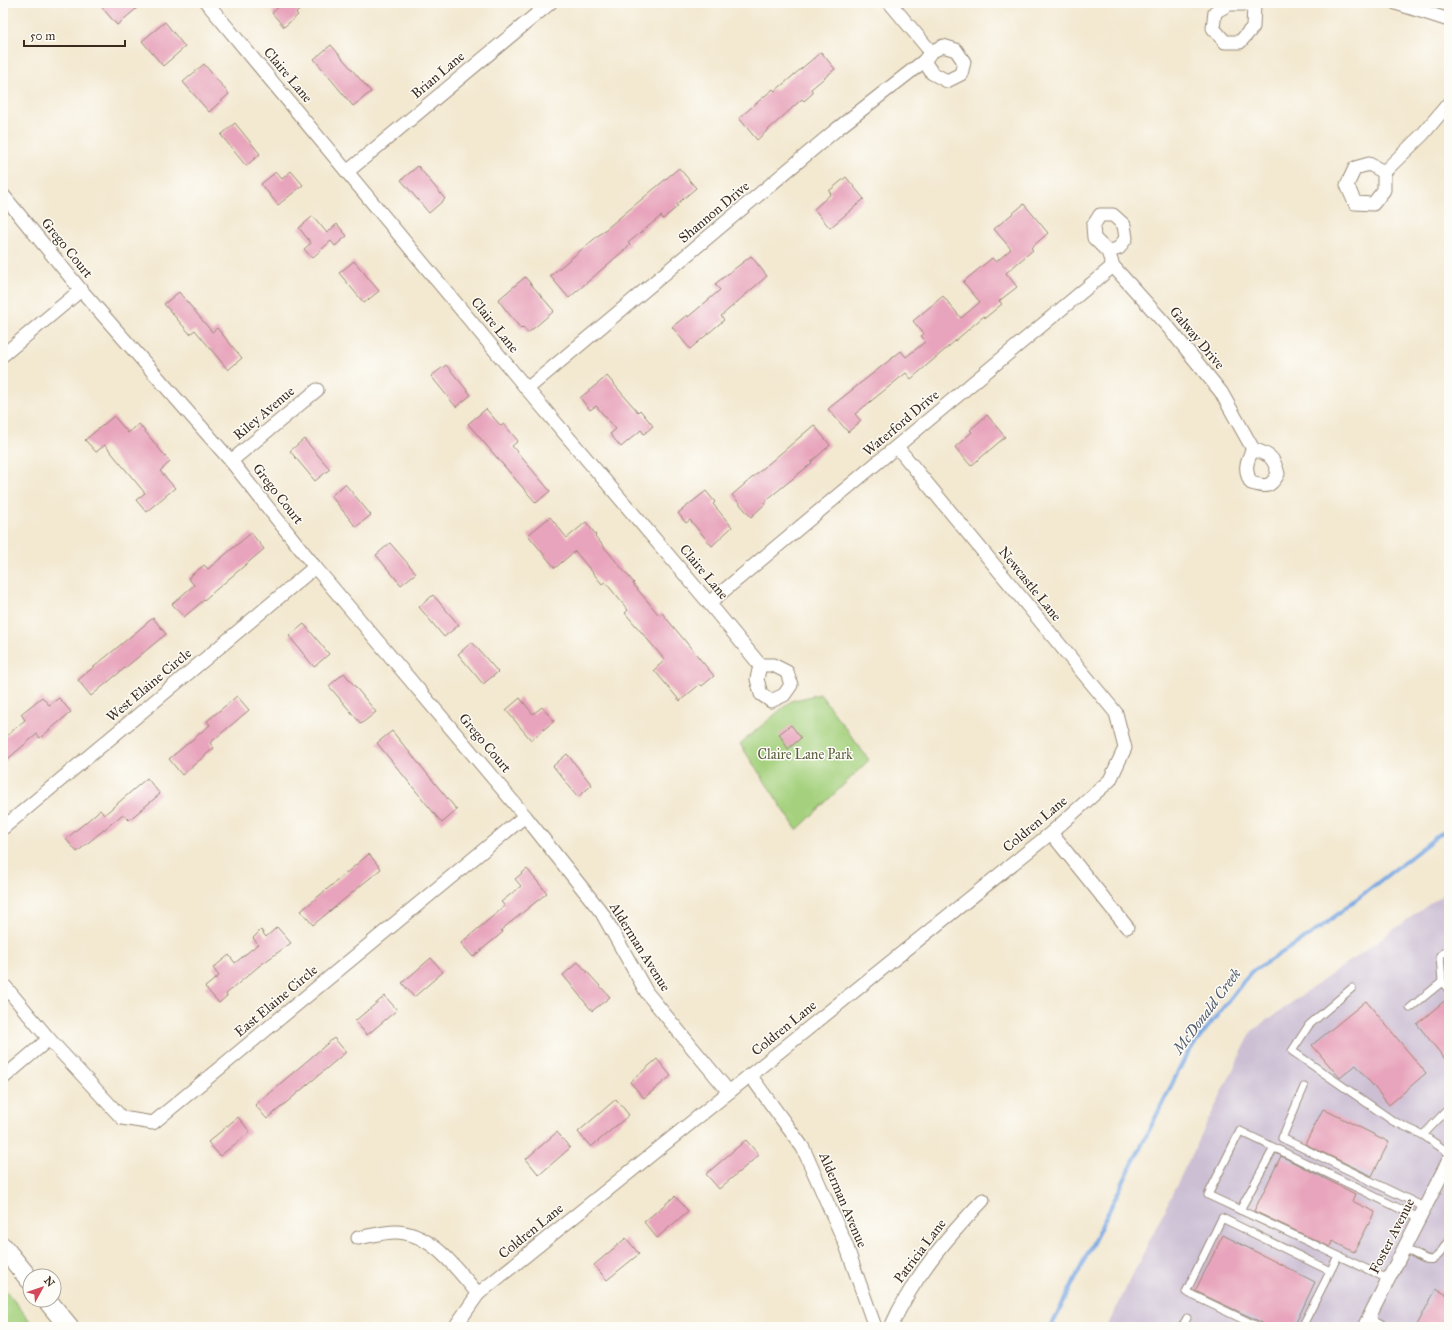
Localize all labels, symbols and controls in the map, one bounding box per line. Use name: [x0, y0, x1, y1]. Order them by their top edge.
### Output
scale bar: [24, 22, 125, 48]
text: 50 m: [30, 29, 55, 43]
street label: Claire Lane: [260, 44, 316, 106]
street label: Brian Lane: [408, 48, 468, 102]
street label: Shannon Drive: [675, 177, 753, 246]
street label: Grego Court: [38, 215, 96, 281]
street label: Claire Lane: [467, 294, 523, 356]
street label: Galway Drive: [1166, 303, 1228, 373]
street label: Riley Avenue: [230, 382, 298, 444]
street label: Waterford Drive: [860, 386, 943, 460]
street label: Grego Court: [249, 460, 307, 528]
street label: Claire Lane: [676, 541, 732, 603]
street label: Newcastle Lane: [995, 543, 1065, 625]
street label: West Elaine Circle: [103, 644, 195, 725]
street label: Grego Court: [455, 710, 515, 776]
park label: Claire Lane Park: [757, 746, 853, 763]
street label: Coldren Lane: [999, 792, 1071, 856]
street label: Alderman Avenue: [605, 899, 674, 995]
street label: East Elaine Circle: [231, 961, 321, 1041]
water label: McDonald Creek: [1168, 965, 1245, 1059]
street label: Coldren Lane: [748, 997, 820, 1059]
street label: Alderman Avenue: [815, 1149, 871, 1250]
street label: Foster Avenue: [1366, 1195, 1418, 1276]
street label: Coldren Lane: [495, 1200, 567, 1262]
street label: Patricia Lane: [890, 1215, 950, 1286]
north arrow: [22, 1268, 62, 1308]
text: N: [41, 1274, 58, 1290]

